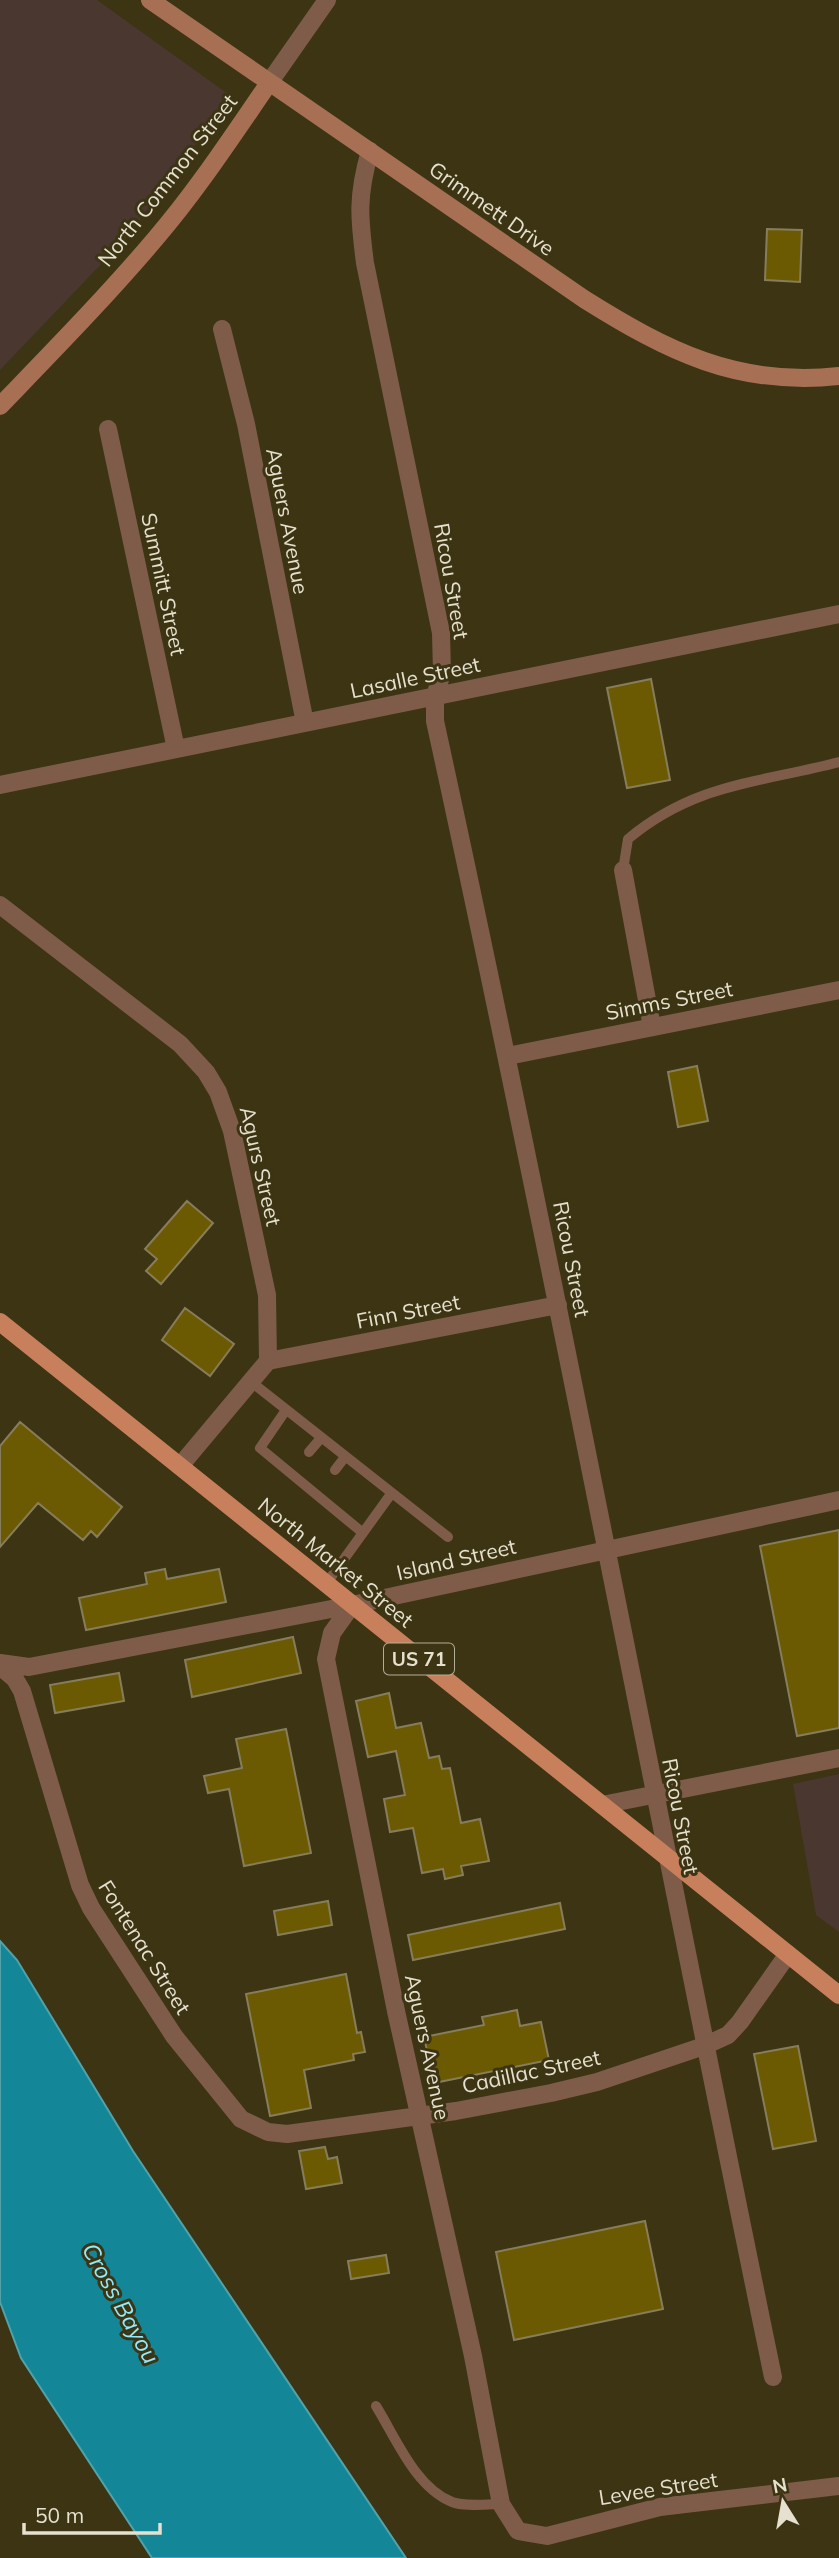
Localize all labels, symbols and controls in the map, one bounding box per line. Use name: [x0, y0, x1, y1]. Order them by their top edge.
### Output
street label: North Common Street: [92, 89, 242, 271]
street label: Grimmett Drive: [424, 155, 560, 261]
street label: Aguers Avenue: [261, 446, 315, 596]
street label: Summitt Street: [136, 510, 192, 658]
street label: Ricou Street: [429, 521, 475, 641]
street label: Lasalle Street: [348, 651, 482, 703]
street label: Simms Street: [603, 975, 735, 1025]
street label: Agurs Street: [235, 1104, 287, 1228]
street label: Ricou Street: [548, 1199, 596, 1319]
street label: Finn Street: [354, 1288, 462, 1334]
street label: North Market Street: [253, 1491, 419, 1633]
street label: Island Street: [394, 1533, 518, 1585]
road number: US 71: [384, 1644, 454, 1674]
street label: Ricou Street: [657, 1756, 705, 1876]
street label: Fontenac Street: [93, 1875, 197, 2019]
street label: Aguers Avenue: [400, 1972, 456, 2122]
street label: Cadillac Street: [459, 2044, 603, 2098]
water label: Cross Bayou: [76, 2238, 166, 2368]
street label: Levee Street: [597, 2466, 719, 2510]
north arrow: [748, 2467, 818, 2537]
text: N: [770, 2472, 789, 2498]
scale bar: [24, 2492, 161, 2536]
text: 50 m: [35, 2502, 84, 2528]

